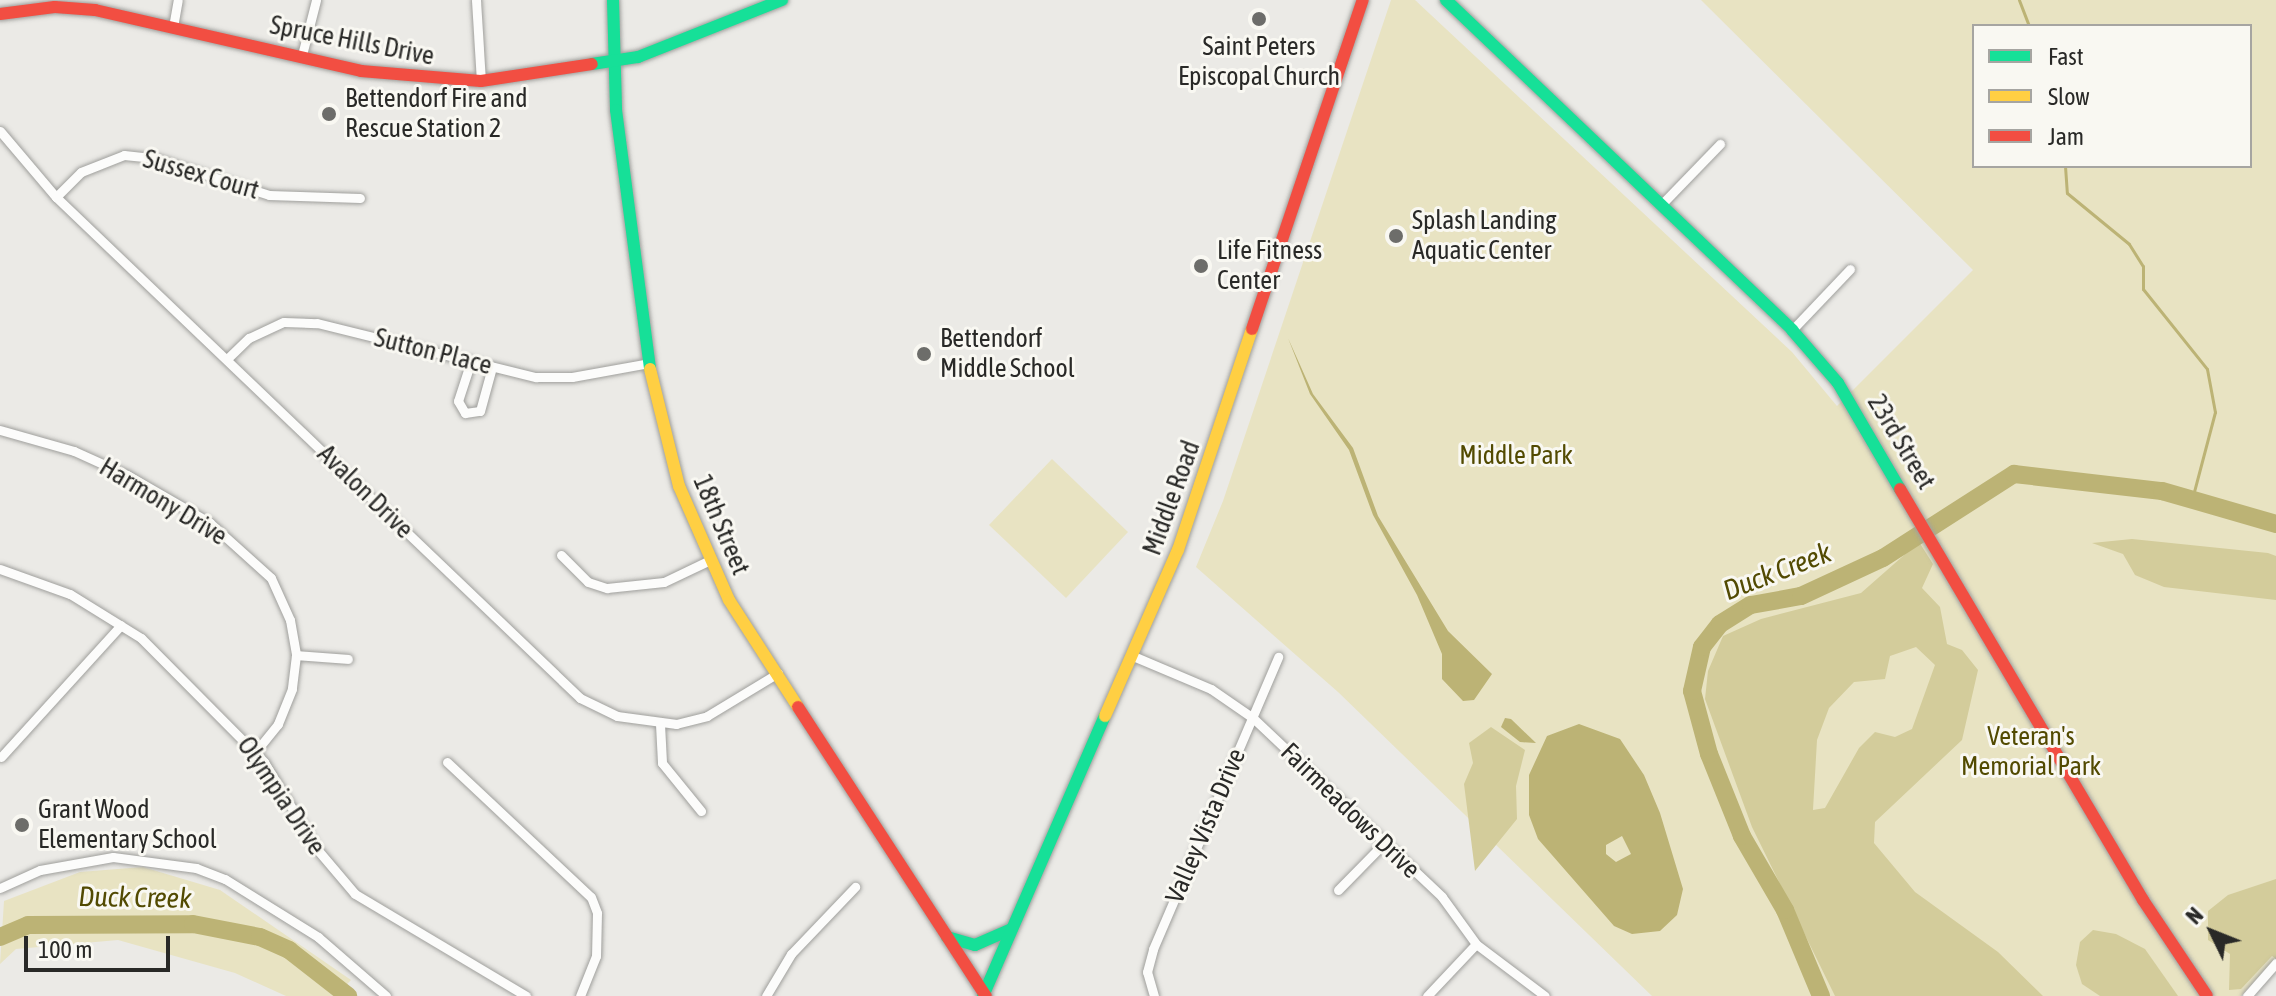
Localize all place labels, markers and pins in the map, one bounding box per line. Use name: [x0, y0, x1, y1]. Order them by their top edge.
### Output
marker: Saint Peters Episcopal Church: [1250, 10, 1268, 28]
place label: Saint Peters Episcopal Church: [1178, 31, 1340, 92]
place label: Bettendorf Fire and Rescue Station 2: [345, 83, 527, 144]
marker: Bettendorf Fire and Rescue Station 2: [320, 105, 338, 123]
place label: Splash Landing Aquatic Center: [1412, 205, 1556, 266]
marker: Splash Landing Aquatic Center: [1387, 227, 1405, 245]
place label: Life Fitness Center: [1217, 235, 1322, 296]
marker: Life Fitness Center: [1192, 257, 1210, 275]
place label: Bettendorf Middle School: [940, 323, 1075, 384]
marker: Bettendorf Middle School: [915, 345, 933, 363]
place label: Grant Wood Elementary School: [38, 794, 217, 856]
marker: Grant Wood Elementary School: [13, 816, 31, 834]

